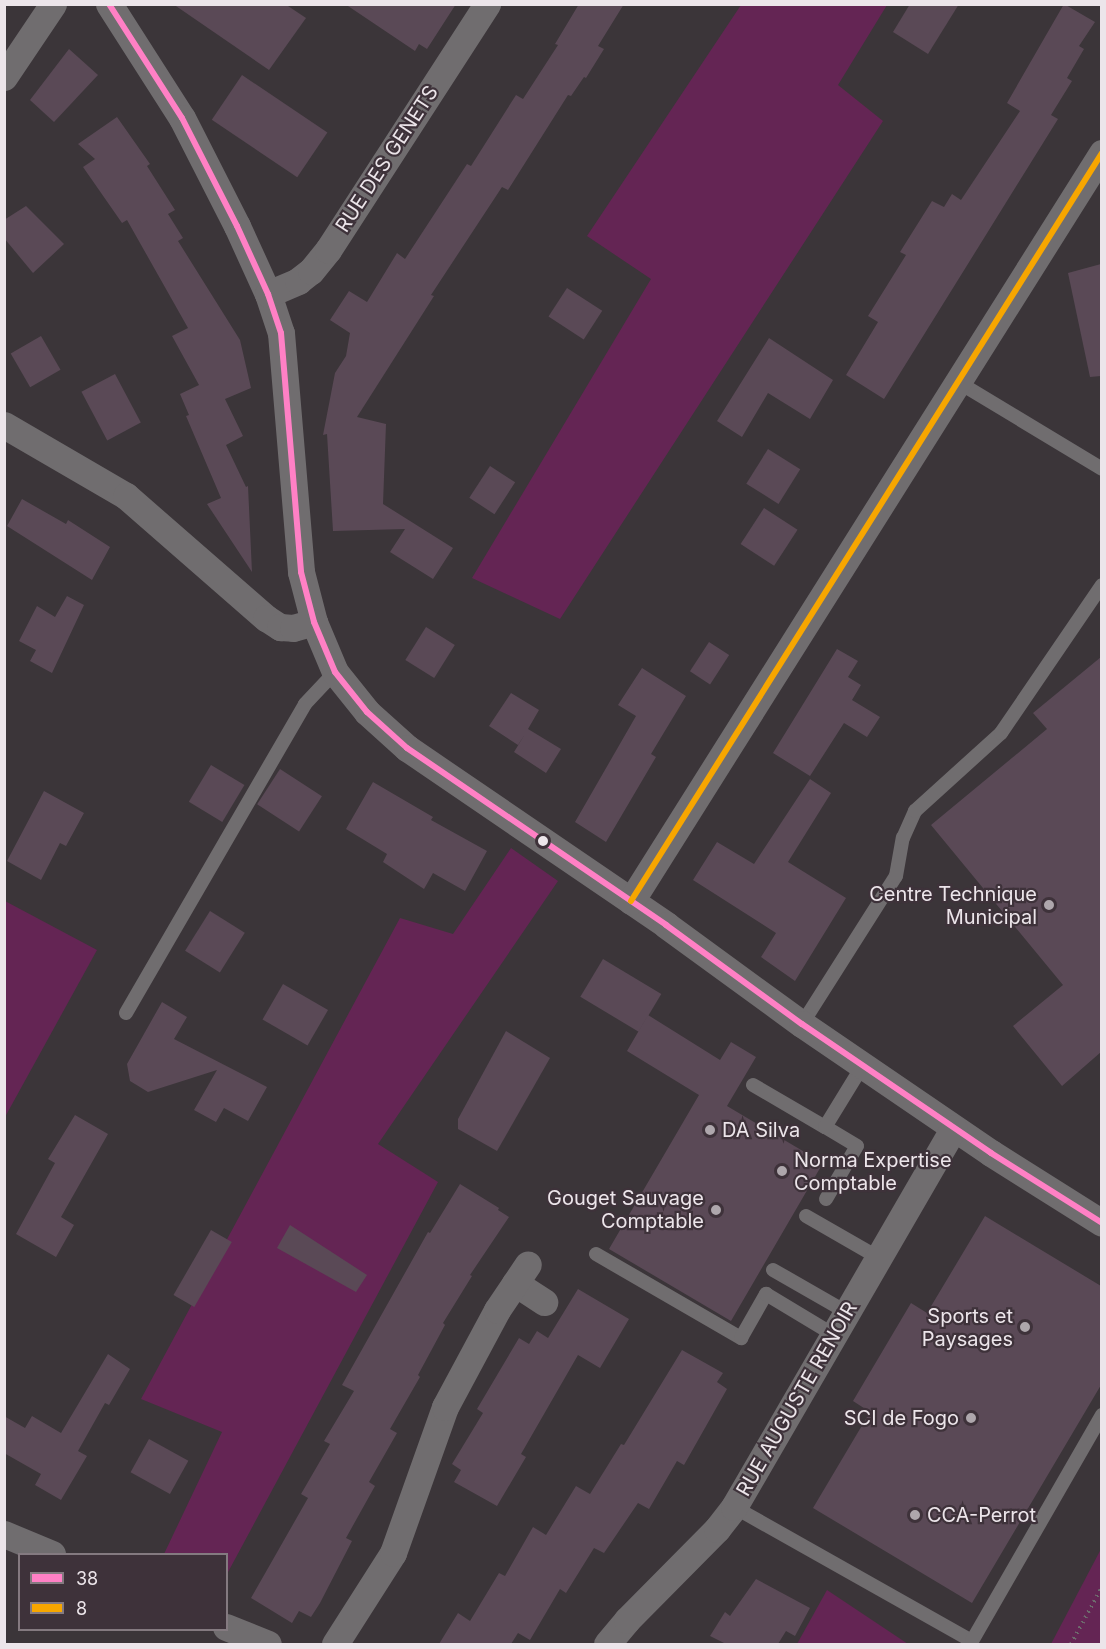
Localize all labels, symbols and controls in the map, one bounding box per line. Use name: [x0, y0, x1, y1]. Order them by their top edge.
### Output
street label: RUE DES GENETS: [331, 81, 443, 237]
unlabelled marker: [537, 835, 549, 847]
place label: Centre Technique Municipal: [869, 882, 1037, 929]
marker: Centre Technique Municipal: [1042, 898, 1056, 912]
place label: DA Silva: [722, 1118, 800, 1142]
marker: DA Silva: [703, 1123, 717, 1137]
place label: Norma Expertise Comptable: [794, 1148, 952, 1195]
marker: Norma Expertise Comptable: [775, 1164, 789, 1178]
place label: Gouget Sauvage Comptable: [547, 1186, 704, 1233]
marker: Gouget Sauvage Comptable: [709, 1203, 723, 1217]
street label: RUE AUGUSTE RENOIR: [732, 1298, 862, 1500]
place label: Sports et Paysages: [922, 1304, 1013, 1351]
marker: Sports et Paysages: [1018, 1320, 1032, 1334]
place label: SCI de Fogo: [844, 1406, 959, 1430]
marker: SCI de Fogo: [964, 1411, 978, 1425]
place label: CCA-Perrot: [927, 1503, 1036, 1527]
marker: CCA-Perrot: [908, 1508, 922, 1522]
legend: [18, 1553, 228, 1631]
text: 38: [76, 1568, 98, 1589]
text: 8: [76, 1598, 87, 1619]

